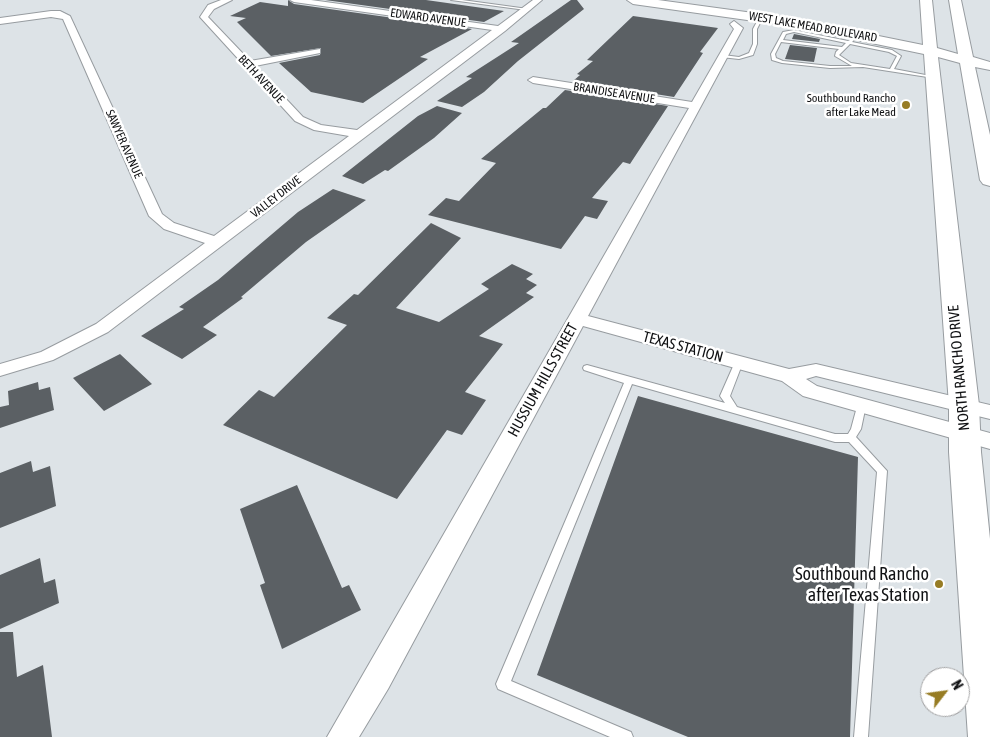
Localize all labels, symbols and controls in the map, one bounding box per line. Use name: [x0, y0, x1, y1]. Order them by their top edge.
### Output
street label: EDWARD AVENUE: [389, 6, 467, 30]
street label: WEST LAKE MEAD BOULEVARD: [748, 9, 878, 45]
street label: BETH AVENUE: [235, 52, 287, 106]
street label: BRANDISE AVENUE: [572, 79, 656, 107]
place label: Southbound Rancho after Lake Mead: [807, 91, 896, 119]
marker: Southbound Rancho after Lake Mead: [900, 99, 912, 111]
street label: SAWYER AVENUE: [102, 108, 146, 180]
street label: VALLEY DRIVE: [248, 173, 304, 221]
street label: NORTH RANCHO DRIVE: [945, 305, 973, 431]
street label: HUSSIUM HILLS STREET: [504, 320, 582, 440]
street label: TEXAS STATION: [641, 328, 725, 366]
place label: Southbound Rancho after Texas Station: [795, 563, 929, 606]
marker: Southbound Rancho after Texas Station: [933, 578, 945, 590]
north arrow: [920, 667, 970, 717]
text: N: [948, 677, 966, 693]

